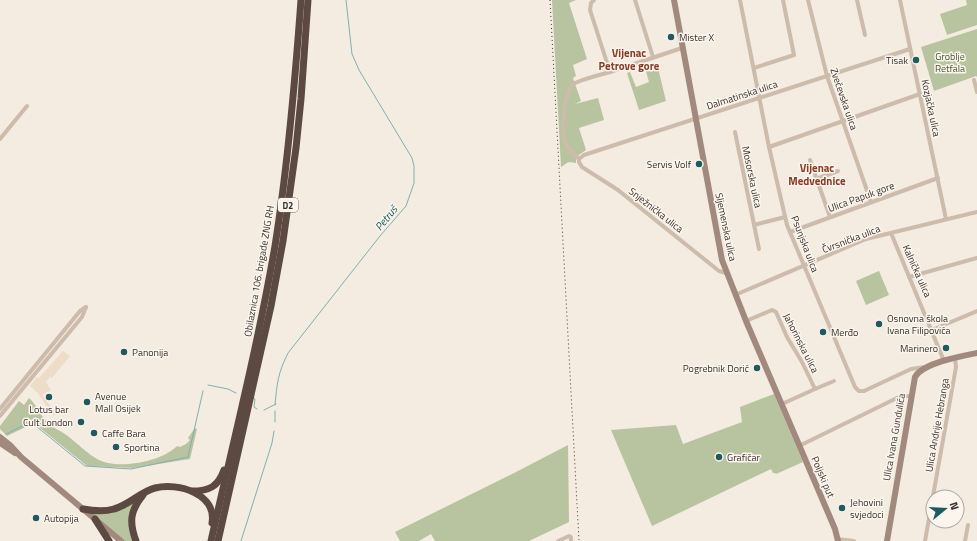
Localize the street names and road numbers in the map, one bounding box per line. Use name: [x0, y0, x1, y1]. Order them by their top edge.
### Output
street label: Zvečevska ulica: [826, 66, 862, 132]
street label: Dalmatinska ulica: [704, 76, 780, 114]
street label: Kozjačka ulica: [918, 78, 944, 138]
street label: Mosorska ulica: [738, 145, 766, 209]
street label: Ulica Papuk gore: [826, 178, 896, 216]
street label: Snježnička ulica: [626, 184, 686, 236]
street label: Sljemenska ulica: [711, 191, 741, 263]
road number: D2: [278, 198, 298, 212]
street label: Obilaznica 106. brigade ZNG RH: [240, 204, 278, 338]
street label: Psunjska ulica: [787, 214, 823, 274]
street label: Čvrsnička ulica: [820, 221, 882, 257]
street label: Kalnička ulica: [899, 242, 935, 300]
street label: Jahorinska ulica: [779, 310, 823, 376]
street label: Ulica Andrije Hebranga: [921, 377, 953, 473]
street label: Ulica Ivana Gundulića: [879, 392, 909, 482]
street label: Poljski put: [808, 454, 839, 500]

